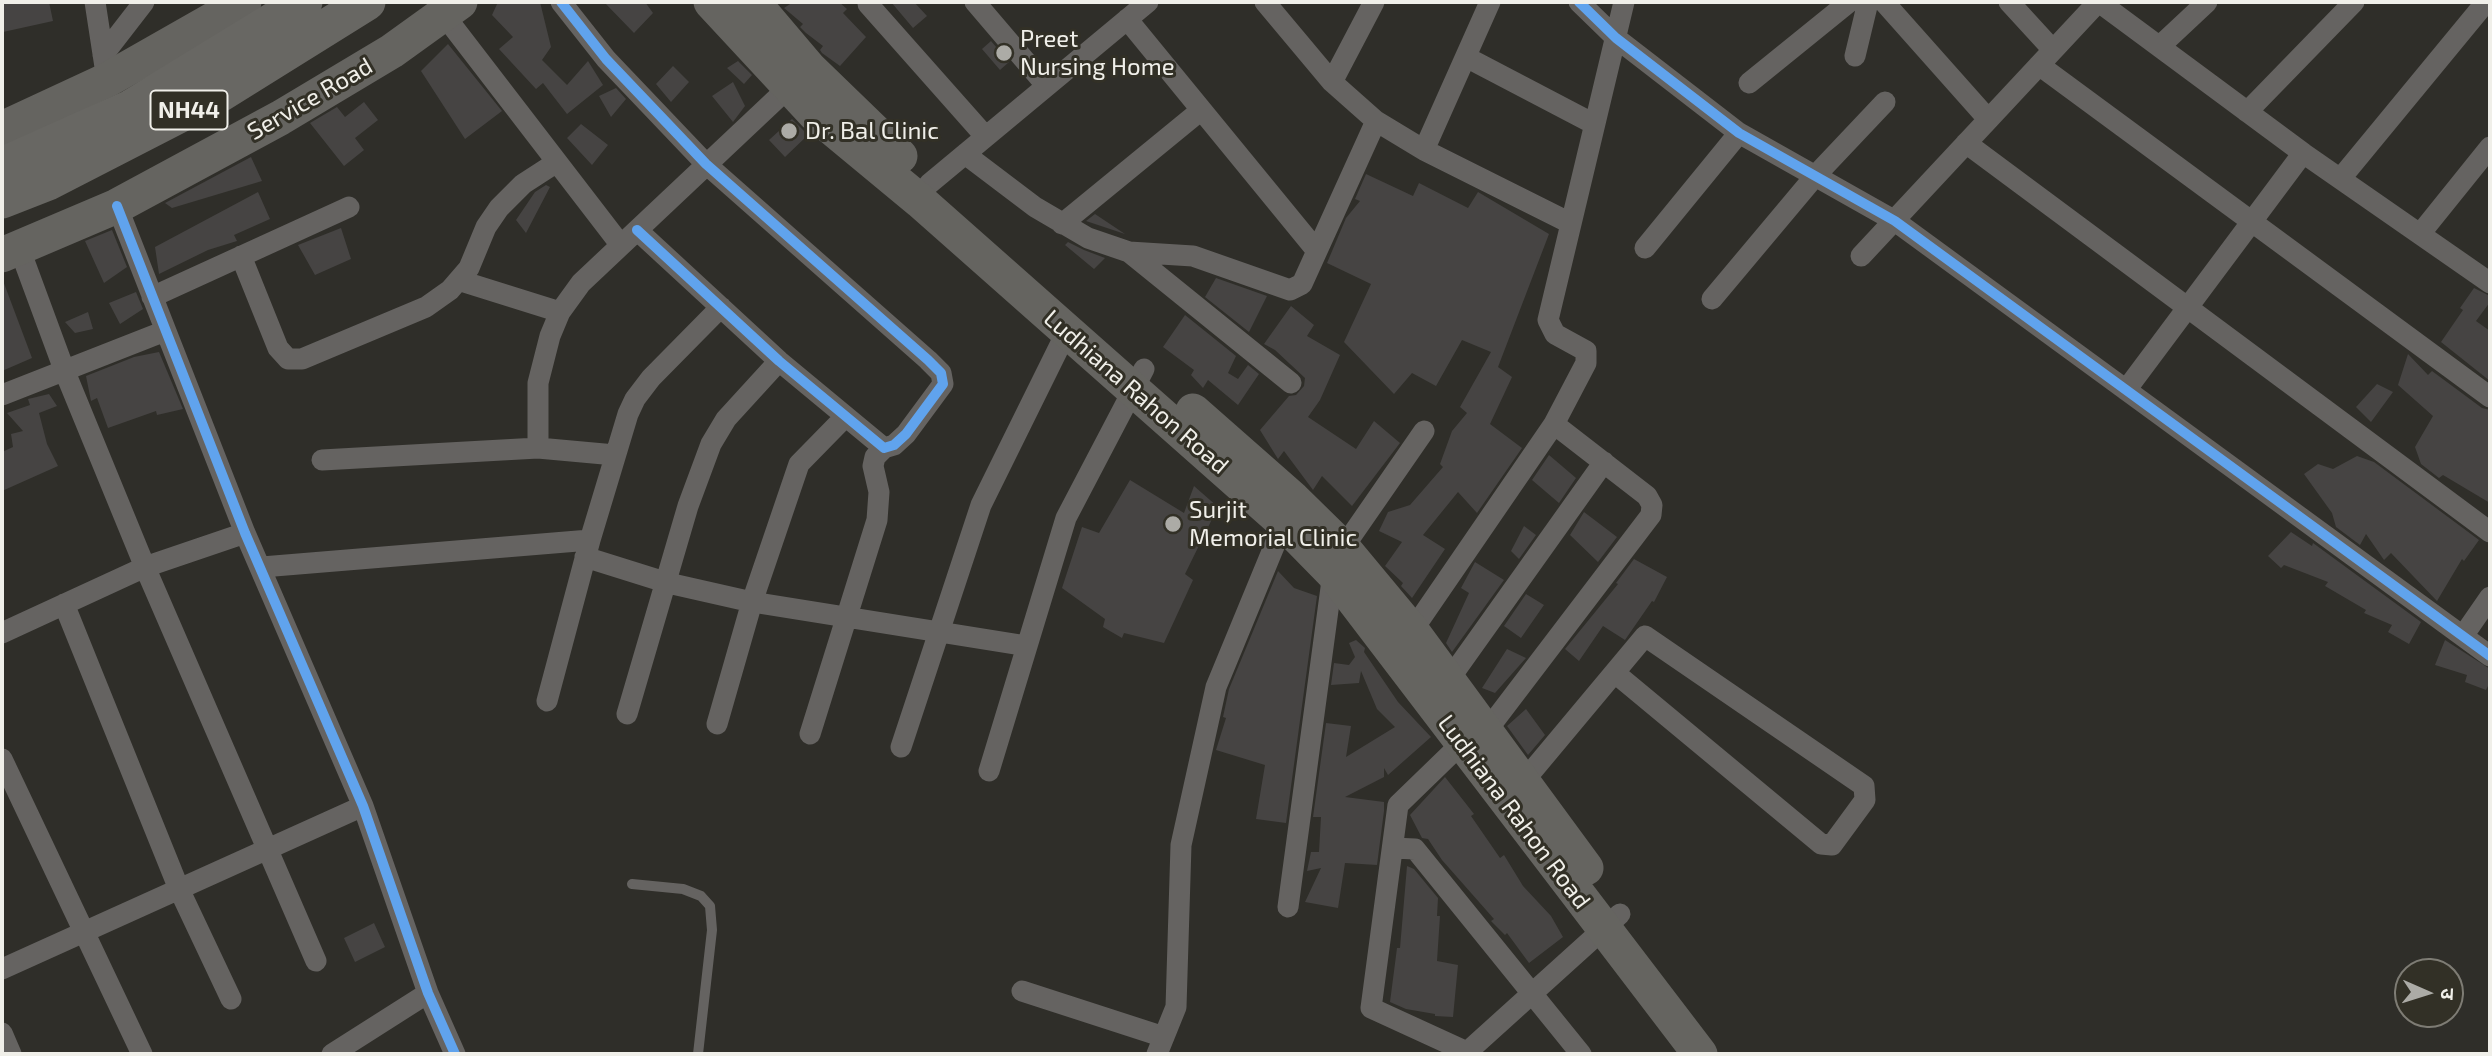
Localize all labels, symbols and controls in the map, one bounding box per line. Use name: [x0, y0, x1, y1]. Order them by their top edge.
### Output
place label: Preet Nursing Home: [1020, 25, 1175, 81]
marker: Preet Nursing Home: [994, 43, 1014, 63]
street label: Service Road: [242, 52, 378, 146]
road number: NH44: [150, 90, 228, 130]
place label: Dr. Bal Clinic: [805, 117, 939, 145]
marker: Dr. Bal Clinic: [779, 121, 799, 141]
street label: Ludhiana Rahon Road: [1038, 304, 1234, 480]
place label: Surjit Memorial Clinic: [1189, 496, 1357, 552]
marker: Surjit Memorial Clinic: [1163, 514, 1183, 534]
street label: Ludhiana Rahon Road: [1432, 709, 1596, 915]
north arrow: [2394, 958, 2464, 1028]
text: उ: [2437, 988, 2460, 1000]

